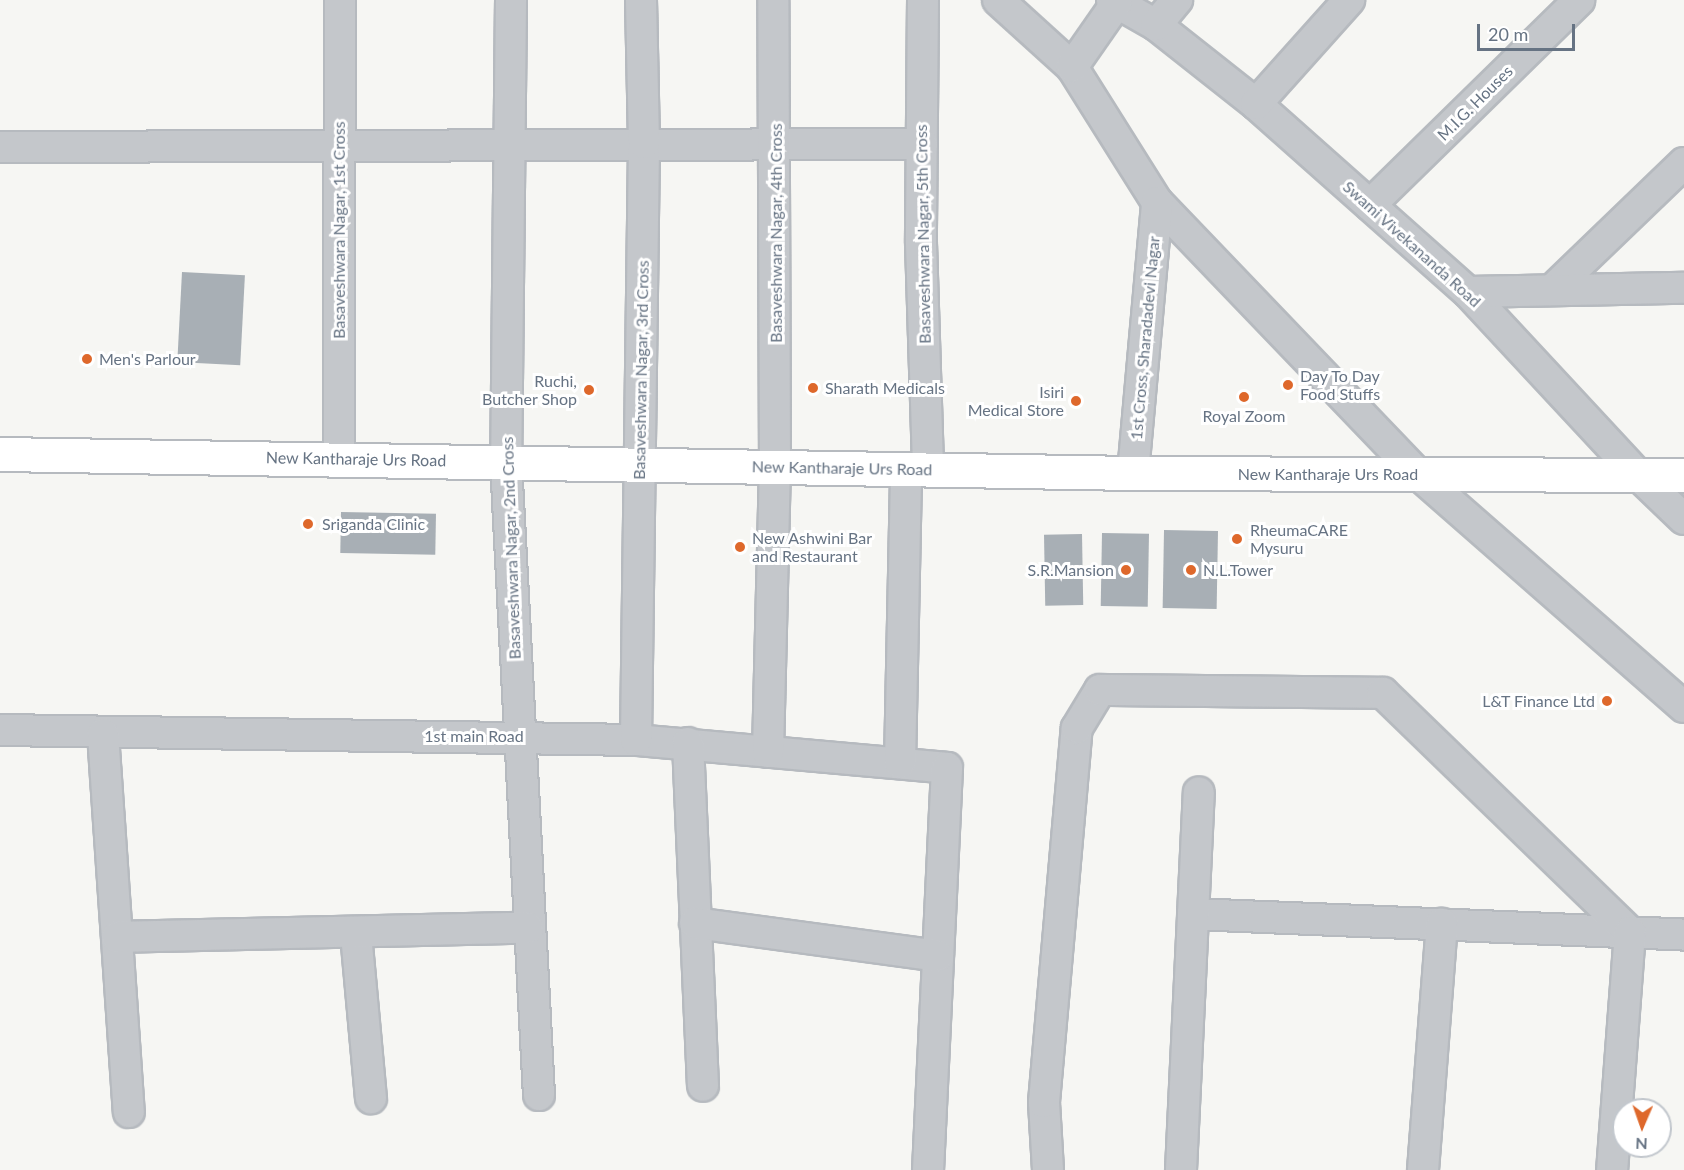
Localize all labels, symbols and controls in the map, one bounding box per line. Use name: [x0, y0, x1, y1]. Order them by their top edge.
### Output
scale bar: [1480, 12, 1578, 50]
text: 20 m: [1488, 23, 1528, 45]
street label: M.I.G. Houses: [1433, 61, 1517, 145]
street label: Basaveshwara Nagar, 1st Cross: [329, 121, 349, 339]
street label: Basaveshwara Nagar, 4th Cross: [766, 123, 786, 343]
street label: Basaveshwara Nagar, 5th Cross: [911, 124, 935, 344]
street label: Swami Vivekananda Road: [1339, 177, 1485, 311]
street label: 1st Cross, Sharadadevi Nagar: [1127, 235, 1163, 441]
street label: Basaveshwara Nagar, 3rd Cross: [629, 260, 653, 480]
place label: Men's Parlour: [99, 349, 196, 369]
marker: Men's Parlour: [80, 352, 94, 366]
place label: Day To Day Food Stuffs: [1300, 366, 1381, 404]
place label: Ruchi, Butcher Shop: [482, 371, 577, 409]
place label: Sharath Medicals: [825, 378, 945, 398]
marker: Day To Day Food Stuffs: [1281, 378, 1295, 392]
marker: Sharath Medicals: [806, 381, 820, 395]
place label: Isiri Medical Store: [968, 382, 1064, 420]
marker: Ruchi, Butcher Shop: [582, 383, 596, 397]
marker: Royal Zoom: [1237, 390, 1251, 404]
marker: Isiri Medical Store: [1069, 394, 1083, 408]
place label: Royal Zoom: [1203, 406, 1285, 426]
street label: Basaveshwara Nagar, 2nd Cross: [498, 436, 524, 660]
street label: New Kantharaje Urs Road: [265, 448, 447, 470]
street label: New Kantharaje Urs Road: [751, 457, 933, 479]
street label: New Kantharaje Urs Road: [1238, 464, 1418, 484]
place label: Sriganda Clinic: [322, 514, 425, 534]
marker: Sriganda Clinic: [299, 515, 317, 533]
place label: RheumaCARE Mysuru: [1250, 520, 1348, 558]
place label: New Ashwini Bar and Restaurant: [752, 528, 873, 566]
marker: RheumaCARE Mysuru: [1228, 530, 1246, 548]
marker: New Ashwini Bar and Restaurant: [733, 540, 747, 554]
place label: S.R.Mansion: [1027, 560, 1114, 580]
place label: N.L.Tower: [1203, 560, 1273, 580]
marker: S.R.Mansion: [1119, 563, 1133, 577]
marker: N.L.Tower: [1184, 563, 1198, 577]
place label: L&T Finance Ltd: [1482, 691, 1595, 711]
marker: L&T Finance Ltd: [1600, 694, 1614, 708]
street label: 1st main Road: [424, 726, 524, 746]
north arrow: [1612, 1098, 1672, 1158]
text: N: [1635, 1135, 1648, 1154]

